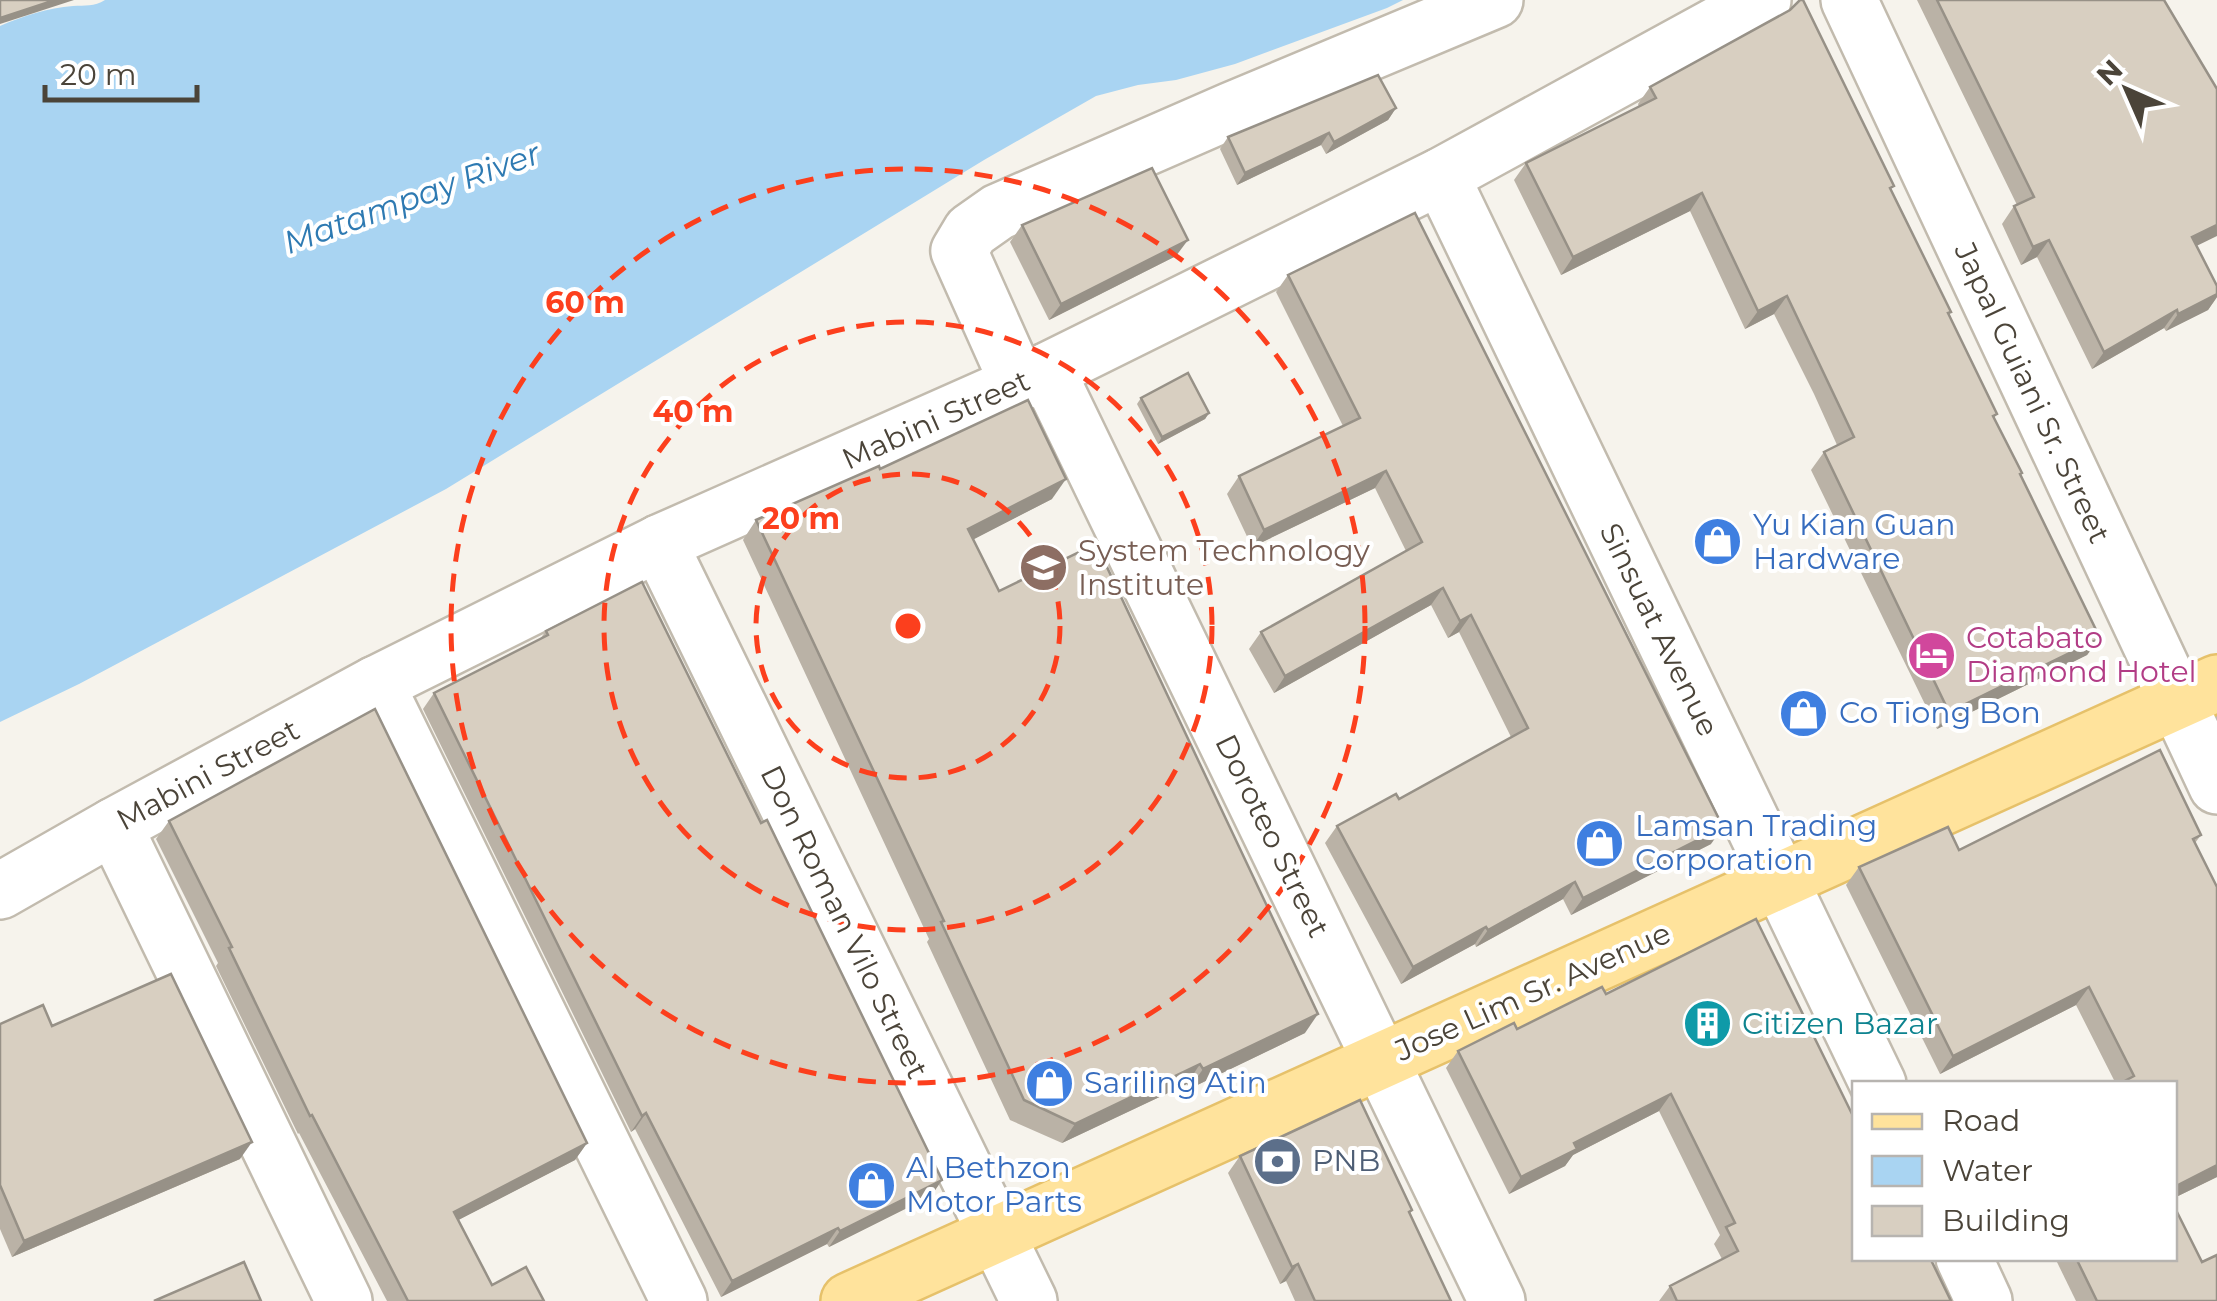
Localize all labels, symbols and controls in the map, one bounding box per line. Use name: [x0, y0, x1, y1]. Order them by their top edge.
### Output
scale bar: [45, 40, 198, 102]
north arrow: [2077, 40, 2177, 140]
text: N: [2089, 52, 2129, 92]
text: 20 m: [60, 56, 137, 93]
water label: Matampay River: [278, 133, 546, 262]
street label: Japal Guiani Sr. Street: [1946, 236, 2118, 549]
text: 60 m: [545, 284, 625, 321]
street label: Mabini Street: [836, 362, 1035, 477]
text: 40 m: [653, 393, 734, 430]
text: 20 m: [762, 500, 840, 537]
place label: Yu Kian Guan Hardware: [1753, 506, 1956, 577]
shop icon: Yu Kian Guan Hardware: [1692, 516, 1744, 568]
street label: Sinsuat Avenue: [1592, 517, 1727, 742]
place label: System Technology Institute: [1078, 532, 1371, 603]
school or university icon: System Technology Institute: [1017, 542, 1069, 594]
centre of rings: [890, 608, 926, 644]
place label: Cotabato Diamond Hotel: [1966, 619, 2197, 690]
hotel icon: Cotabato Diamond Hotel: [1905, 629, 1957, 681]
shop icon: Co Tiong Bon: [1778, 687, 1830, 739]
place label: Co Tiong Bon: [1839, 694, 2041, 731]
street label: Mabini Street: [110, 711, 305, 838]
street label: Doroteo Street: [1207, 728, 1338, 943]
street label: Don Roman Vilo Street: [752, 759, 936, 1084]
place label: Lamsan Trading Corporation: [1635, 807, 1877, 878]
shop icon: Lamsan Trading Corporation: [1574, 817, 1626, 869]
street label: Jose Lim Sr. Avenue: [1388, 914, 1676, 1069]
building icon: Citizen Bazar: [1681, 998, 1733, 1050]
place label: Citizen Bazar: [1742, 1005, 1938, 1042]
shop icon: Sariling Atin: [1023, 1057, 1075, 1109]
place label: Sariling Atin: [1084, 1064, 1267, 1101]
legend: [1852, 1081, 2177, 1261]
text: Road: [1942, 1102, 2020, 1139]
bank icon: PNB: [1251, 1135, 1303, 1187]
place label: PNB: [1312, 1142, 1380, 1179]
place label: Al Bethzon Motor Parts: [906, 1149, 1082, 1220]
text: Water: [1942, 1152, 2033, 1189]
shop icon: Al Bethzon Motor Parts: [845, 1159, 897, 1211]
text: Building: [1942, 1202, 2070, 1239]

